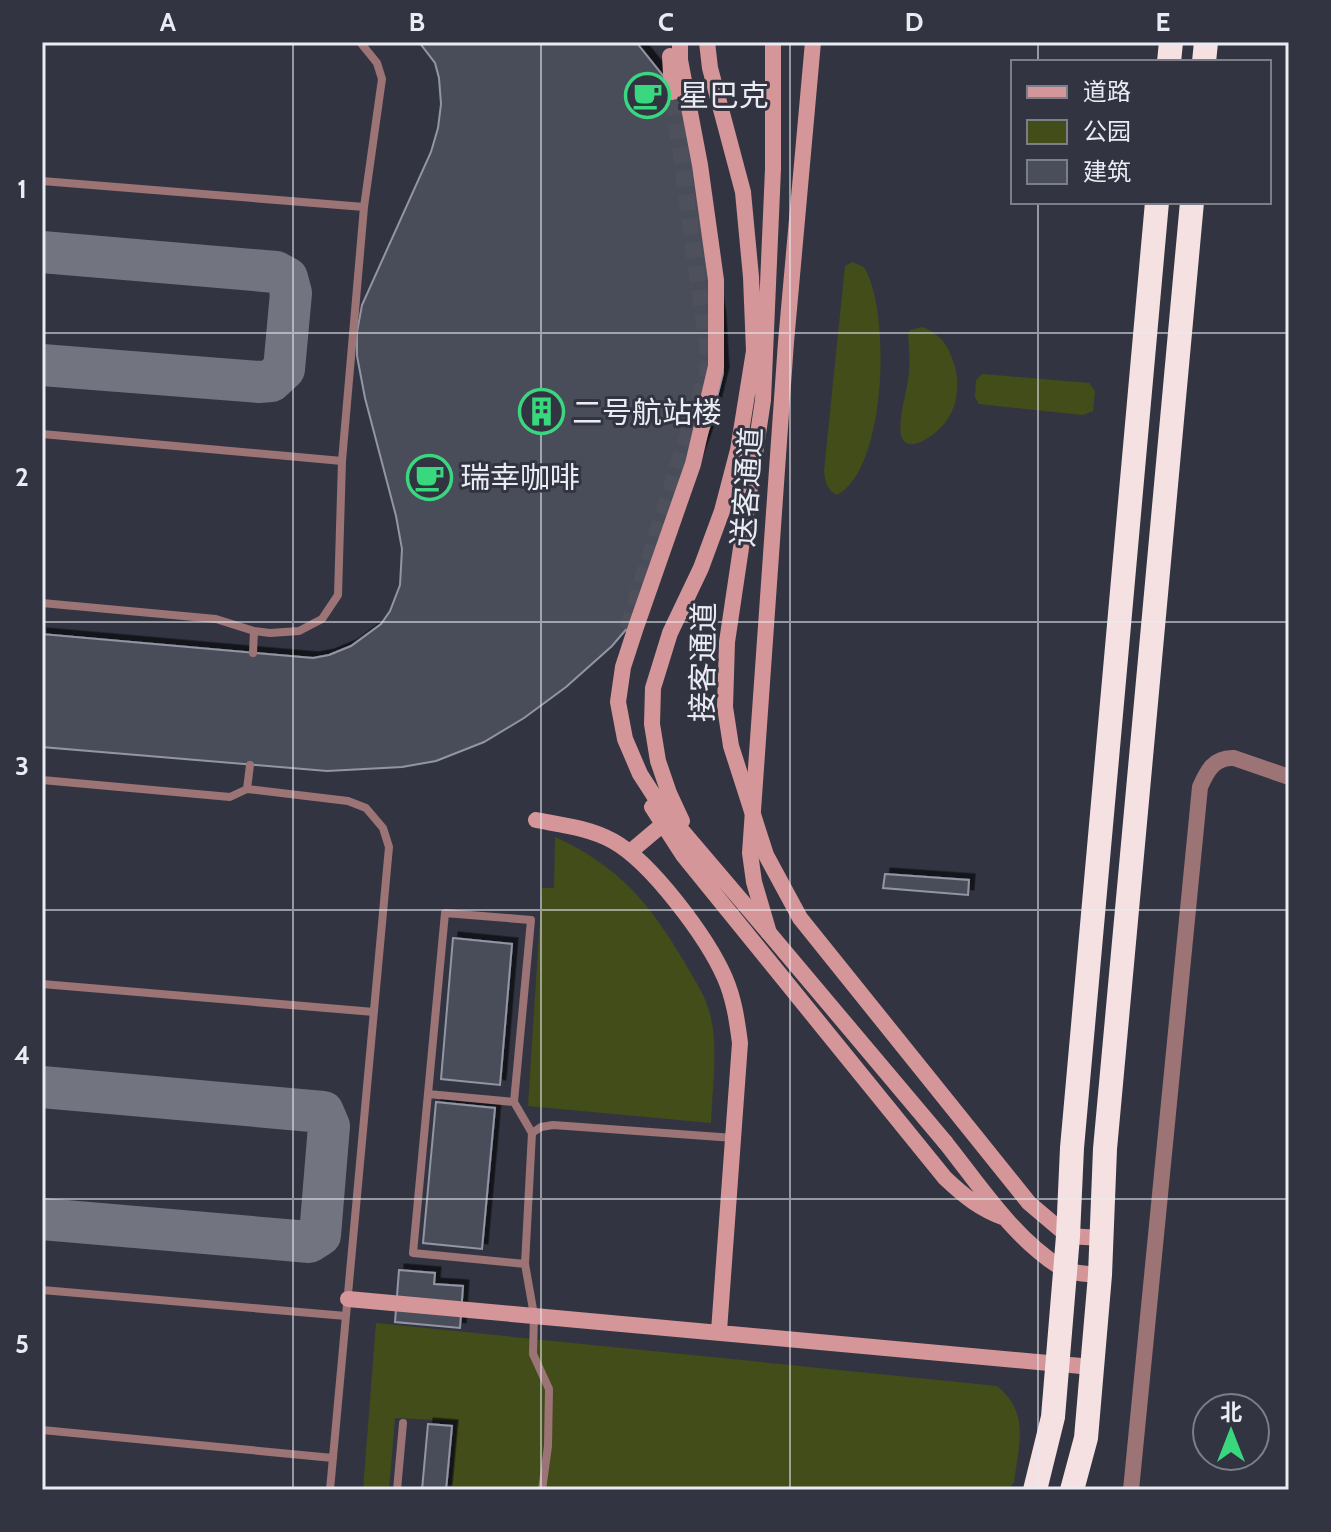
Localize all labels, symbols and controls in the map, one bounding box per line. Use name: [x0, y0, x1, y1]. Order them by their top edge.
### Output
text: A: [160, 6, 177, 38]
text: B: [409, 6, 425, 38]
text: C: [658, 6, 674, 38]
text: D: [905, 6, 923, 38]
text: E: [1156, 6, 1170, 38]
legend: [1011, 60, 1271, 204]
cafe icon: 星巴克: [624, 71, 672, 119]
place label: 星巴克: [679, 77, 769, 114]
text: 道路: [1083, 77, 1131, 106]
text: 公园: [1083, 117, 1131, 146]
text: 建筑: [1083, 157, 1131, 186]
text: 1: [17, 173, 27, 205]
building icon: 二号航站楼: [517, 388, 565, 436]
place label: 二号航站楼: [572, 394, 722, 431]
street label: 送客通道: [724, 426, 770, 548]
cafe icon: 瑞幸咖啡: [405, 453, 453, 501]
place label: 瑞幸咖啡: [460, 459, 580, 496]
text: 2: [15, 461, 29, 493]
street label: 接客通道: [683, 602, 723, 722]
text: 3: [15, 750, 29, 782]
text: 4: [14, 1039, 30, 1071]
text: 5: [15, 1328, 29, 1360]
north arrow: [1191, 1392, 1271, 1472]
text: 北: [1220, 1399, 1242, 1426]

